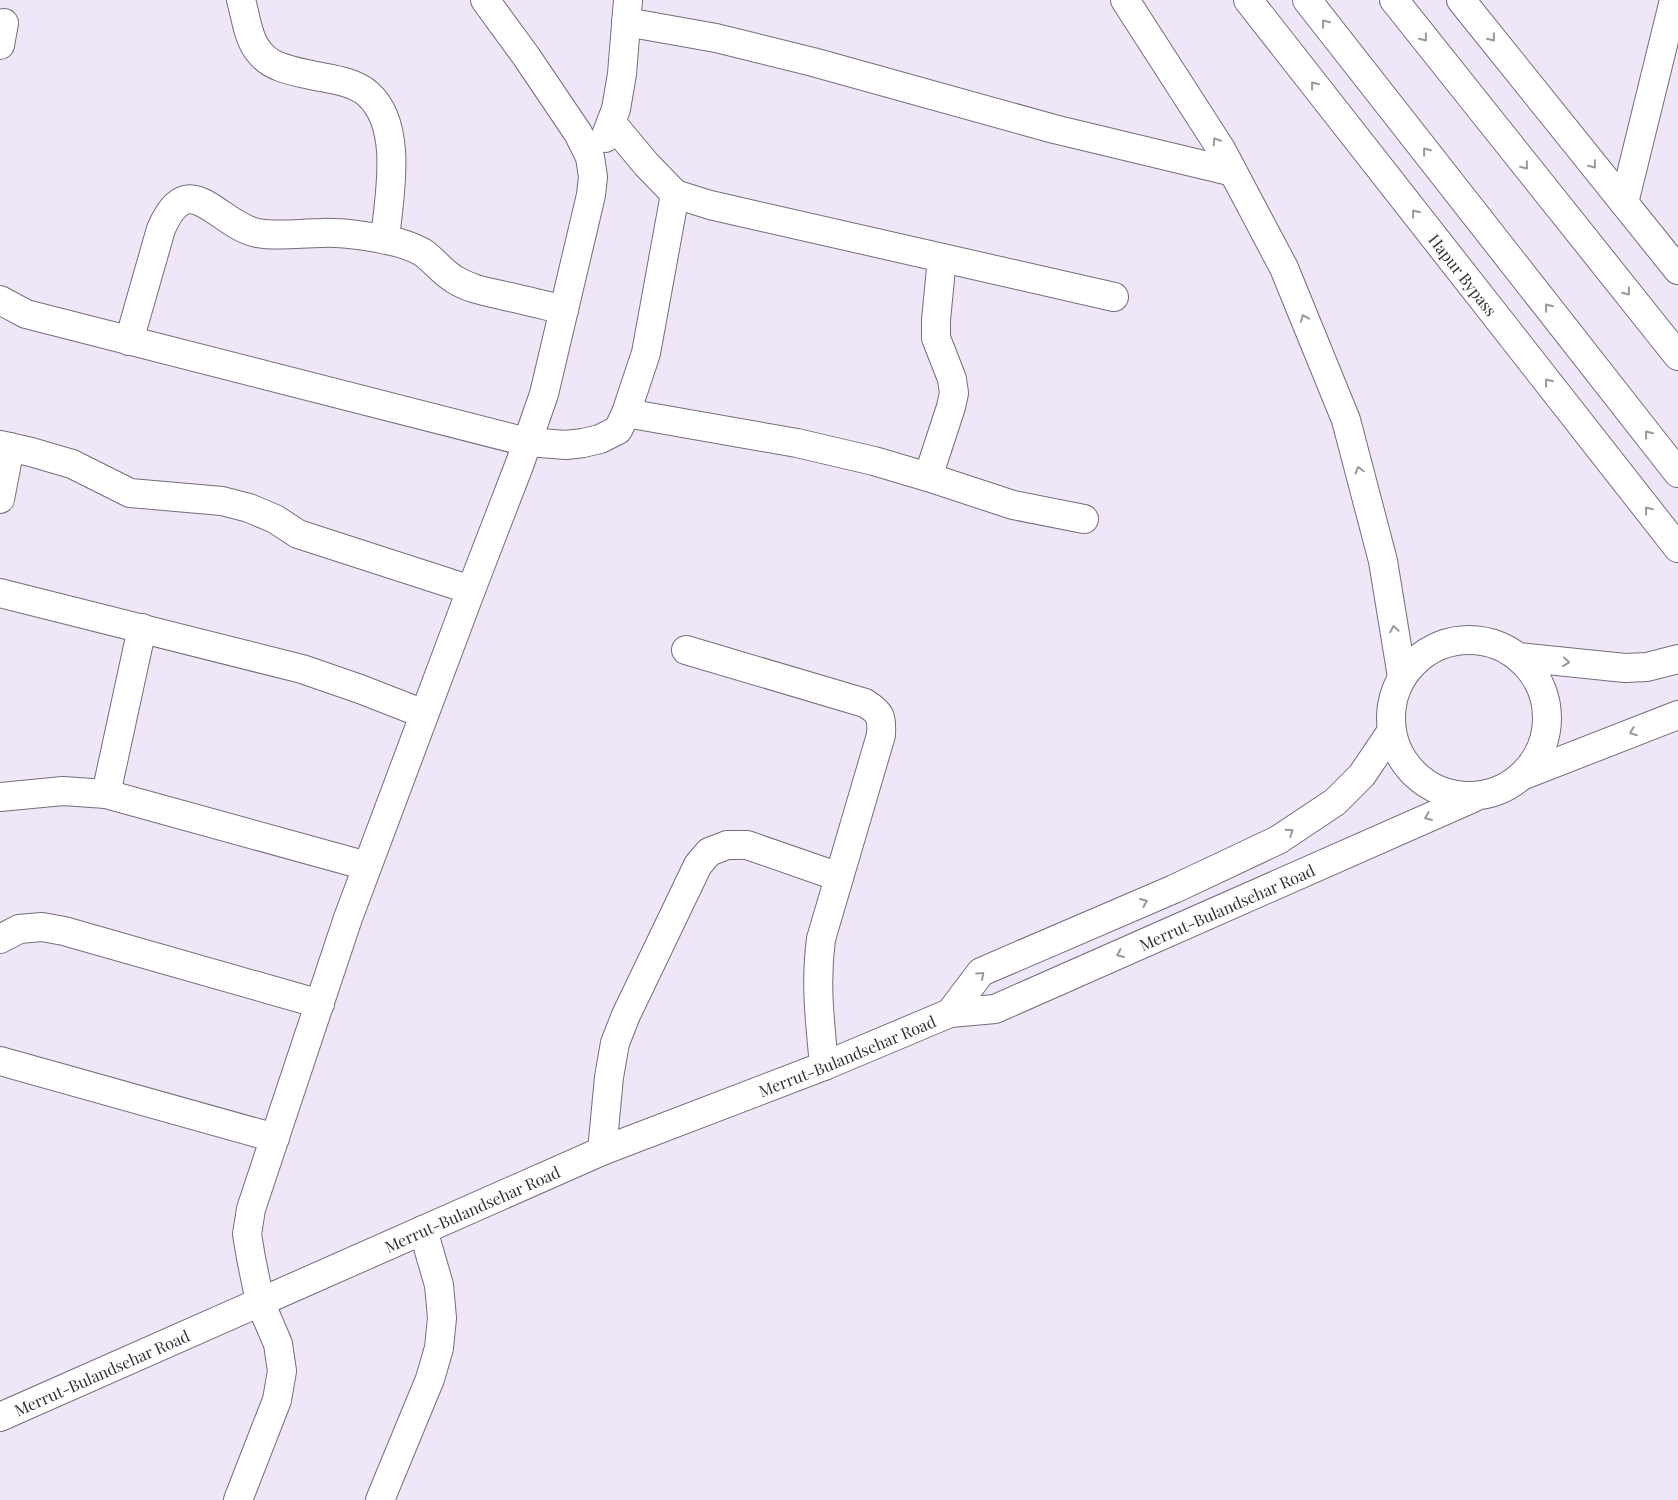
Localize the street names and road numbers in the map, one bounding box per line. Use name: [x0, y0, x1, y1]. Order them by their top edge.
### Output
street label: Hapur Bypass: [1425, 229, 1502, 320]
street label: Merrut-Bulandsehar Road: [1136, 859, 1318, 955]
street label: Merrut-Bulandsehar Road: [755, 1010, 939, 1101]
street label: Merrut-Bulandsehar Road: [381, 1161, 563, 1256]
street label: Merrut-Bulandsehar Road: [11, 1324, 192, 1420]

